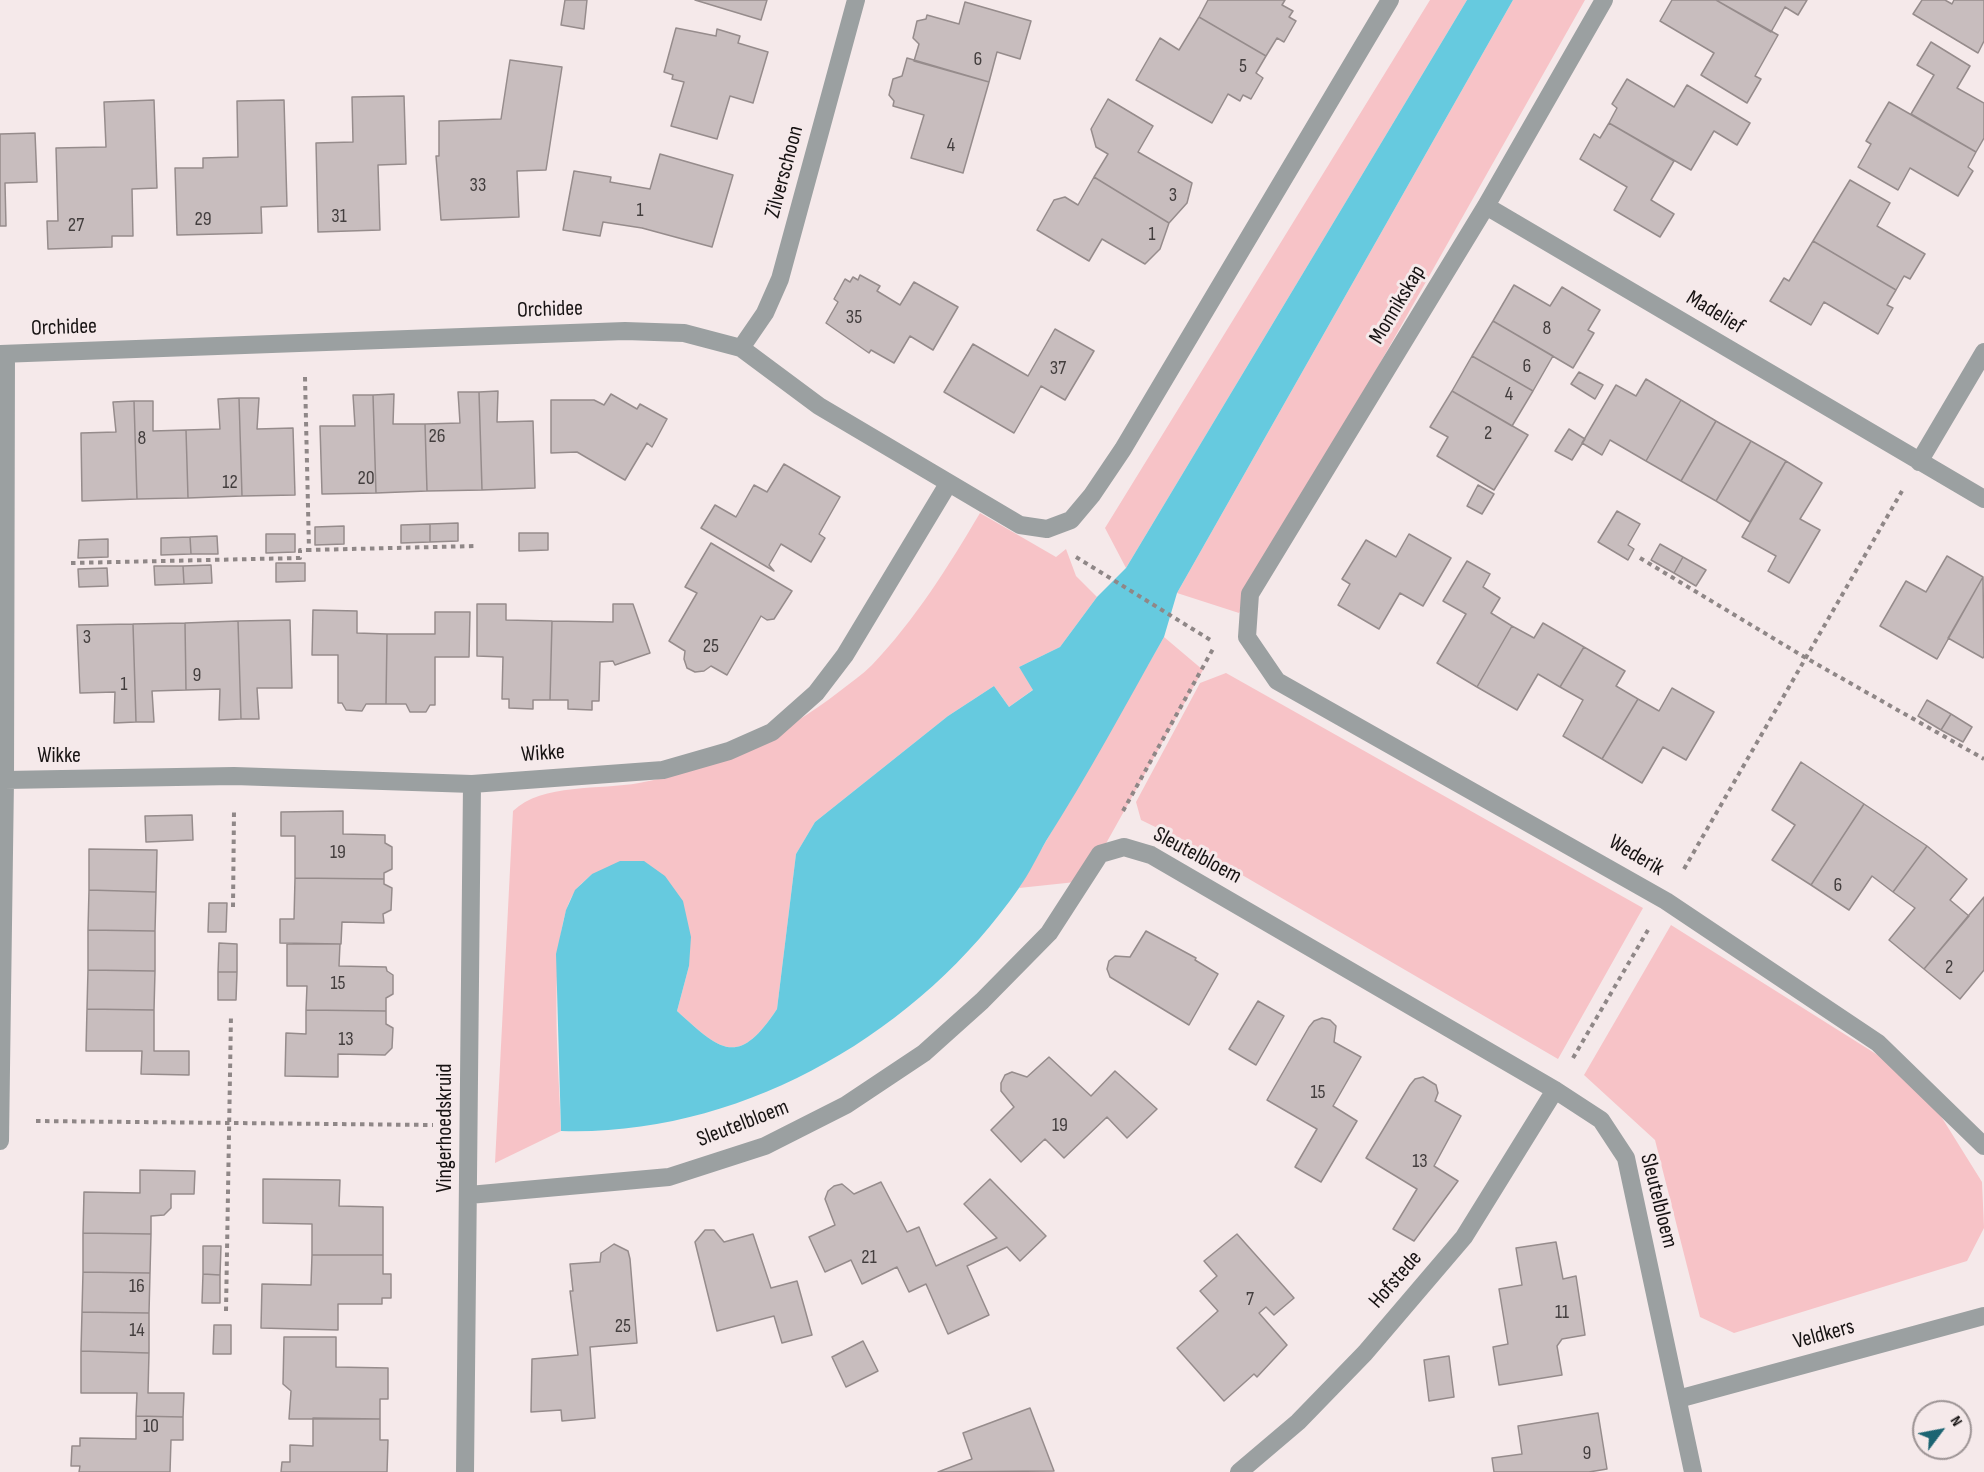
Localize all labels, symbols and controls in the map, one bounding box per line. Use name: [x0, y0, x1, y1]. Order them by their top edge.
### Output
house number: 6: [974, 48, 982, 72]
house number: 5: [1239, 55, 1247, 79]
street label: Zilverschoon: [760, 123, 810, 221]
house number: 4: [947, 134, 955, 158]
house number: 33: [470, 174, 486, 198]
house number: 3: [1169, 184, 1177, 208]
house number: 1: [637, 199, 643, 223]
house number: 31: [331, 205, 347, 229]
house number: 29: [194, 208, 212, 232]
house number: 27: [68, 214, 84, 238]
house number: 1: [1149, 223, 1155, 247]
street label: Monnikskap: [1364, 261, 1432, 349]
street label: Madelief: [1681, 285, 1749, 341]
street label: Orchidee: [517, 296, 583, 324]
house number: 35: [846, 306, 862, 330]
street label: Orchidee: [31, 314, 97, 342]
house number: 8: [1543, 317, 1551, 341]
house number: 6: [1523, 355, 1531, 379]
house number: 37: [1050, 357, 1066, 381]
house number: 4: [1505, 383, 1513, 407]
house number: 2: [1484, 422, 1492, 446]
house number: 26: [429, 425, 445, 449]
house number: 8: [138, 427, 146, 451]
house number: 20: [357, 467, 375, 491]
house number: 12: [222, 471, 238, 495]
house number: 3: [83, 626, 91, 650]
house number: 25: [703, 635, 719, 659]
house number: 9: [193, 664, 201, 688]
house number: 1: [121, 673, 127, 697]
street label: Wikke: [520, 739, 566, 769]
street label: Wikke: [37, 743, 81, 769]
street label: Sleutelbloem: [1148, 822, 1246, 890]
street label: Wederik: [1604, 830, 1668, 882]
house number: 19: [330, 841, 346, 865]
house number: 6: [1834, 874, 1842, 898]
house number: 2: [1945, 956, 1953, 980]
house number: 15: [330, 972, 346, 996]
house number: 13: [338, 1028, 354, 1052]
street label: Vingerhoedskruid: [432, 1064, 458, 1192]
house number: 15: [1310, 1081, 1326, 1105]
street label: Sleutelbloem: [693, 1094, 793, 1154]
house number: 19: [1052, 1114, 1068, 1138]
house number: 13: [1412, 1150, 1428, 1174]
street label: Sleutelbloem: [1634, 1151, 1682, 1251]
house number: 21: [861, 1246, 877, 1270]
street label: Hofstede: [1364, 1246, 1428, 1314]
house number: 16: [129, 1275, 145, 1299]
house number: 7: [1246, 1288, 1254, 1312]
house number: 11: [1555, 1301, 1569, 1325]
street label: Veldkers: [1791, 1314, 1857, 1356]
house number: 25: [615, 1315, 631, 1339]
house number: 14: [129, 1319, 145, 1343]
north arrow: [1912, 1400, 1972, 1460]
text: N: [1946, 1413, 1966, 1430]
house number: 10: [143, 1415, 159, 1439]
house number: 9: [1583, 1442, 1591, 1466]

